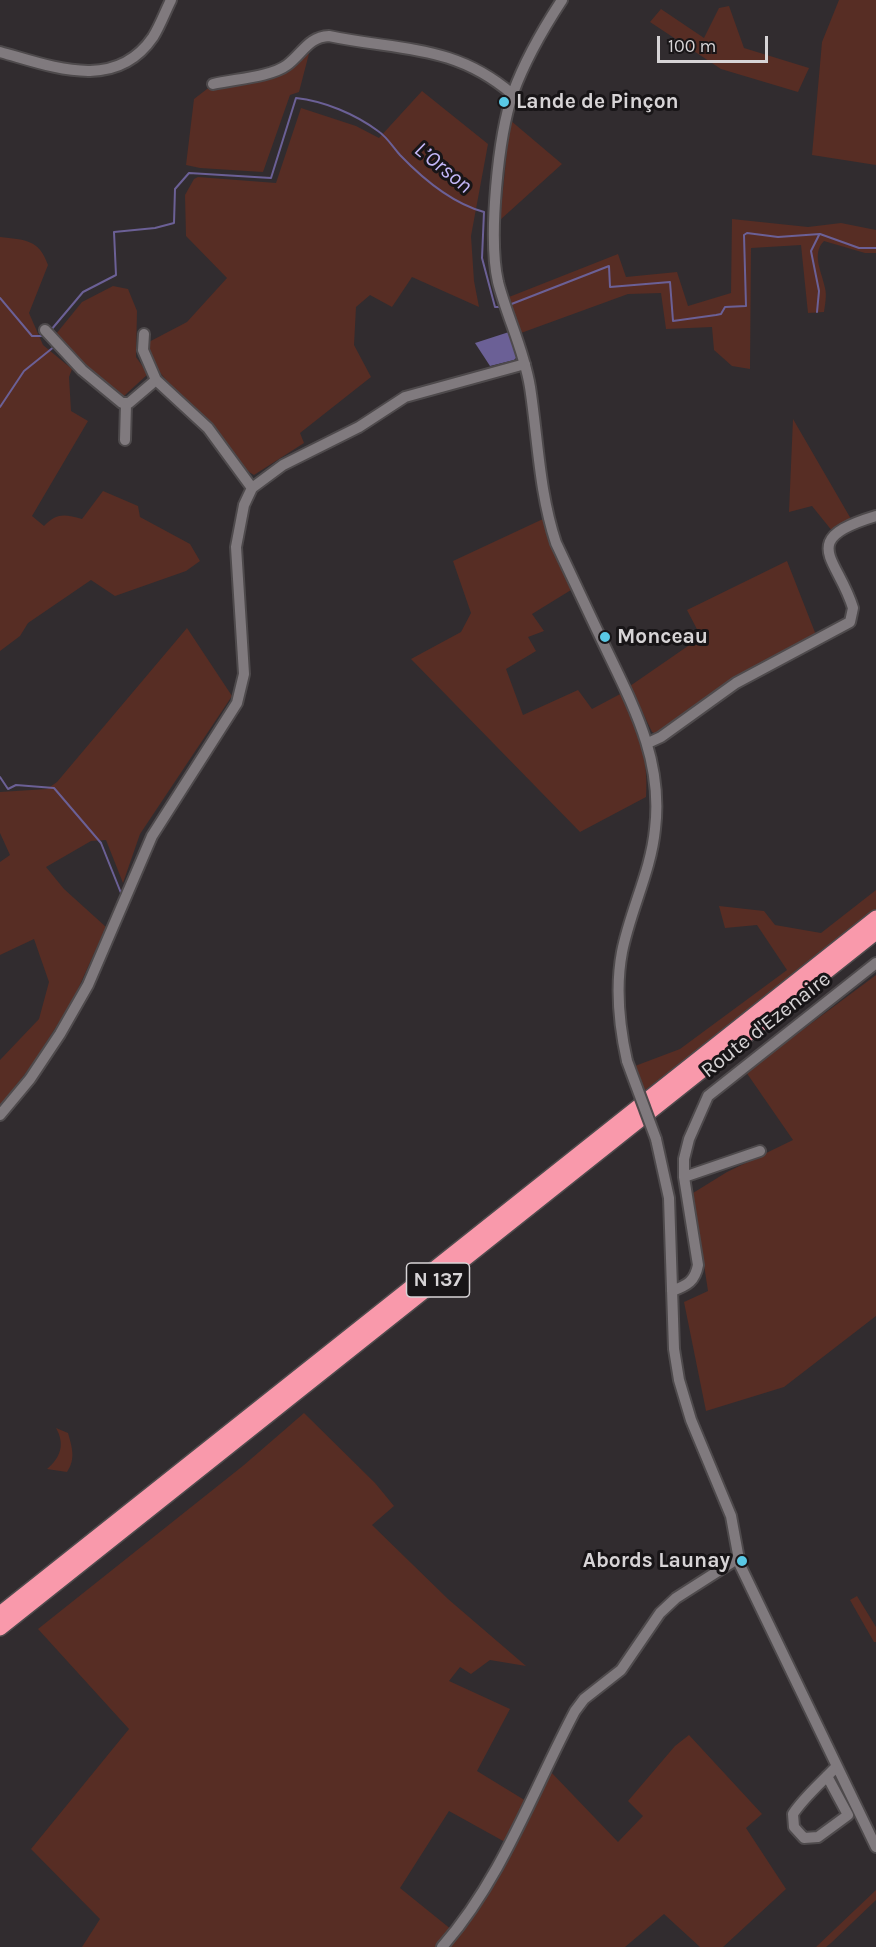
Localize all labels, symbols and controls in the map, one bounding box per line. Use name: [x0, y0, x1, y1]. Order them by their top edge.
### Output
scale bar: [660, 24, 771, 62]
text: 100 m: [668, 35, 716, 57]
place label: Lande de Pinçon: [516, 89, 679, 115]
marker: Lande de Pinçon: [497, 95, 511, 109]
water label: L’Orson: [409, 137, 477, 199]
place label: Monceau: [617, 624, 708, 650]
marker: Monceau: [598, 630, 612, 644]
street label: Route d'Ezenaire: [696, 967, 836, 1083]
road number: N 137: [406, 1263, 470, 1297]
place label: Abords Launay: [583, 1548, 730, 1574]
marker: Abords Launay: [735, 1554, 749, 1568]

